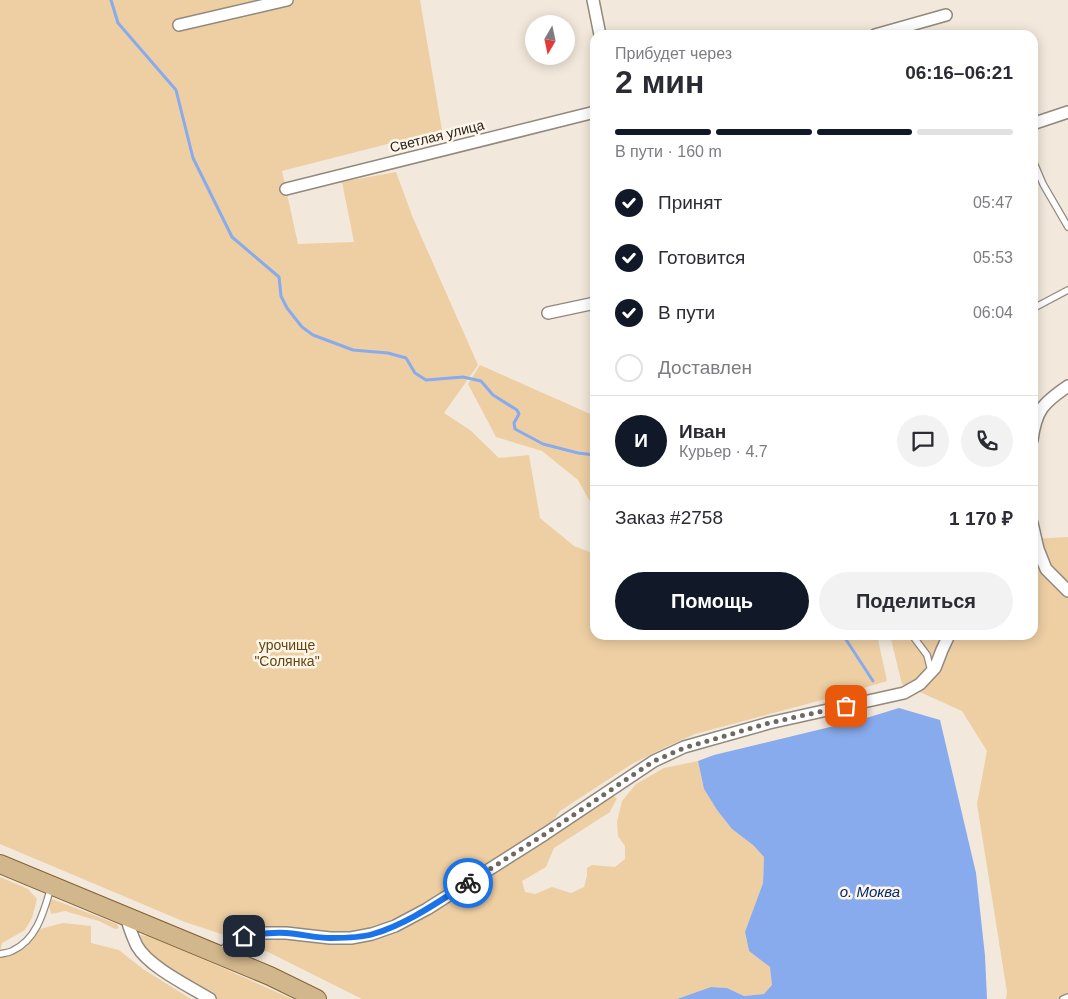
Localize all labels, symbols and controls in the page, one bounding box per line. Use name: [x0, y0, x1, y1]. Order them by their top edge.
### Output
north arrow: [525, 15, 575, 65]
map controls: [525, 15, 575, 65]
text: Прибудет через: [615, 45, 732, 62]
text: 06:16–06:21: [905, 62, 1013, 83]
text: 2 мин: [615, 64, 704, 100]
street label: Светлая улица: [388, 116, 486, 155]
text: В пути · 160 m: [615, 143, 722, 160]
icon: check: [615, 189, 643, 217]
text: Принят: [658, 192, 722, 213]
text: 05:47: [973, 194, 1013, 211]
icon: check: [615, 244, 643, 272]
text: Готовится: [658, 247, 745, 268]
text: 05:53: [973, 249, 1013, 266]
icon: check: [615, 299, 643, 327]
text: В пути: [658, 302, 715, 323]
text: 06:04: [973, 304, 1013, 321]
text: Доставлен: [658, 357, 752, 378]
button: chat: [897, 415, 949, 467]
button: phone: [961, 415, 1013, 467]
text: Иван: [679, 421, 726, 442]
text: И: [634, 430, 648, 451]
text: Курьер · 4.7: [679, 443, 768, 460]
text: Заказ #2758: [615, 507, 723, 528]
text: 1 170 ₽: [949, 508, 1013, 529]
button: Помощь: [615, 572, 809, 630]
button: Поделиться: [819, 572, 1013, 630]
park label: урочище "Солянка": [254, 637, 320, 669]
pin: [825, 685, 867, 727]
icon: bag: [832, 692, 860, 720]
courier: [443, 858, 493, 908]
icon: bike: [454, 869, 482, 897]
water label: о. Моква: [840, 883, 900, 900]
pin: [223, 915, 265, 957]
icon: home: [230, 922, 258, 950]

